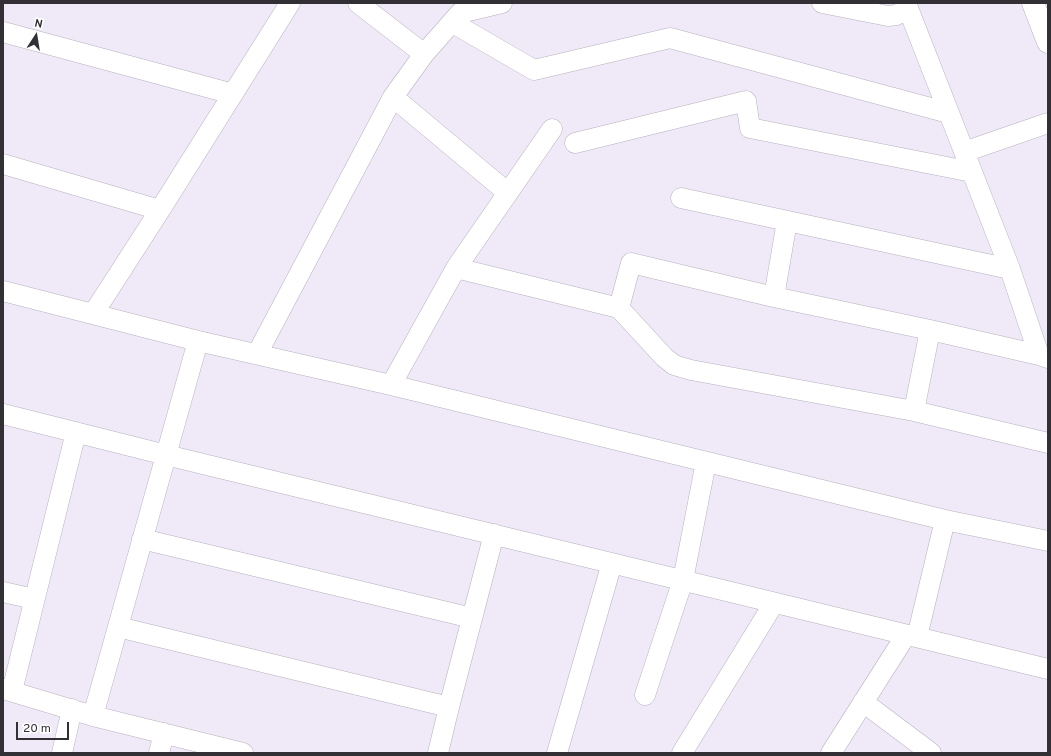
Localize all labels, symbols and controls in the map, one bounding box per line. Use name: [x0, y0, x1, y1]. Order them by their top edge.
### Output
north arrow: [16, 16, 56, 56]
text: N: [33, 17, 44, 32]
scale bar: [18, 714, 71, 740]
text: 20 m: [23, 721, 51, 737]

